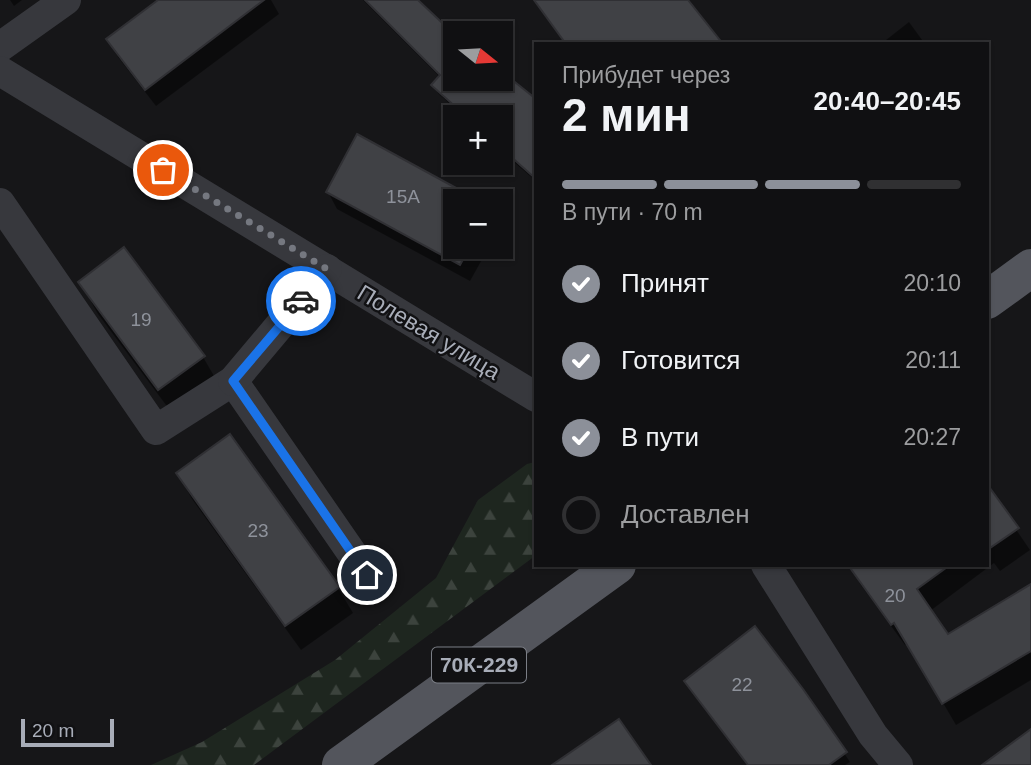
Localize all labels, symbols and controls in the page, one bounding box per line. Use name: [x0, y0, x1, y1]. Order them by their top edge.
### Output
north arrow: [443, 21, 513, 91]
map controls: [443, 21, 513, 259]
text: Прибудет через: [562, 62, 730, 88]
text: 20:40–20:45: [814, 86, 961, 116]
text: 2 мин: [562, 89, 690, 141]
button: +: [443, 105, 513, 175]
pin: [133, 140, 193, 200]
icon: bag: [144, 151, 182, 189]
house number: 15А: [386, 186, 420, 207]
button: −: [443, 189, 513, 259]
text: В пути · 70 m: [562, 199, 703, 225]
icon: check: [562, 265, 600, 303]
courier: [266, 266, 336, 336]
text: Принят: [621, 268, 709, 298]
text: 20:10: [903, 270, 961, 296]
street label: Полевая улица: [353, 279, 505, 385]
icon: car: [282, 282, 320, 320]
house number: 19: [130, 309, 152, 330]
icon: check: [562, 342, 600, 380]
text: Готовится: [621, 345, 740, 375]
text: 20:11: [905, 347, 961, 373]
icon: check: [562, 419, 600, 457]
text: В пути: [621, 422, 699, 452]
text: 20:27: [903, 424, 961, 450]
text: Доставлен: [621, 499, 750, 529]
house number: 23: [247, 520, 269, 541]
pin: [337, 545, 397, 605]
icon: home: [348, 556, 386, 594]
house number: 20: [884, 585, 906, 606]
road number: 70К-229: [432, 648, 526, 682]
house number: 22: [731, 674, 753, 695]
scale bar: [21, 716, 114, 748]
text: 20 m: [32, 720, 74, 741]

